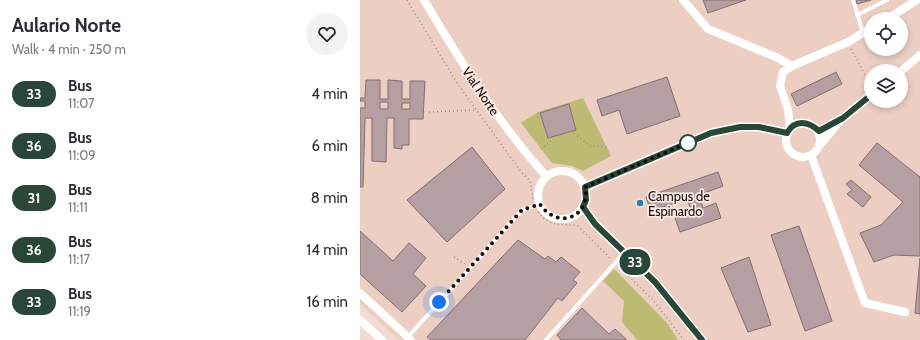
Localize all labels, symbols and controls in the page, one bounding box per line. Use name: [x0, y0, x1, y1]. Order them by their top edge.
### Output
map controls: [864, 12, 908, 108]
button: locate: [864, 12, 908, 56]
button: heart: [306, 13, 348, 55]
text: Aulario Norte: [12, 14, 121, 37]
text: Walk · 4 min · 250 m: [12, 41, 126, 57]
street label: Vial Norte: [459, 64, 503, 118]
button: layers: [864, 64, 908, 108]
text: Bus: [68, 77, 92, 95]
text: 33: [26, 85, 42, 103]
text: 4 min: [311, 85, 348, 103]
text: 11:07: [68, 95, 95, 111]
text: Bus: [68, 129, 92, 147]
unlabelled marker: [679, 134, 697, 152]
text: 36: [26, 137, 42, 155]
text: 6 min: [311, 137, 348, 155]
text: 11:09: [68, 147, 96, 163]
text: Bus: [68, 181, 92, 199]
place label: Campus de Espinardo: [648, 188, 710, 219]
text: 31: [28, 189, 40, 207]
text: 8 min: [311, 189, 348, 207]
marker: Campus de Espinardo: [635, 198, 645, 208]
text: 11:11: [68, 199, 88, 215]
text: Bus: [68, 233, 92, 251]
text: 36: [26, 241, 42, 259]
text: 14 min: [306, 241, 348, 259]
line badge: 33: [617, 249, 653, 275]
text: 11:17: [68, 251, 90, 267]
text: 33: [627, 253, 643, 271]
text: Bus: [68, 285, 92, 303]
your location: [429, 292, 449, 312]
text: 33: [26, 293, 42, 311]
text: 16 min: [306, 293, 348, 311]
text: 11:19: [68, 303, 91, 319]

